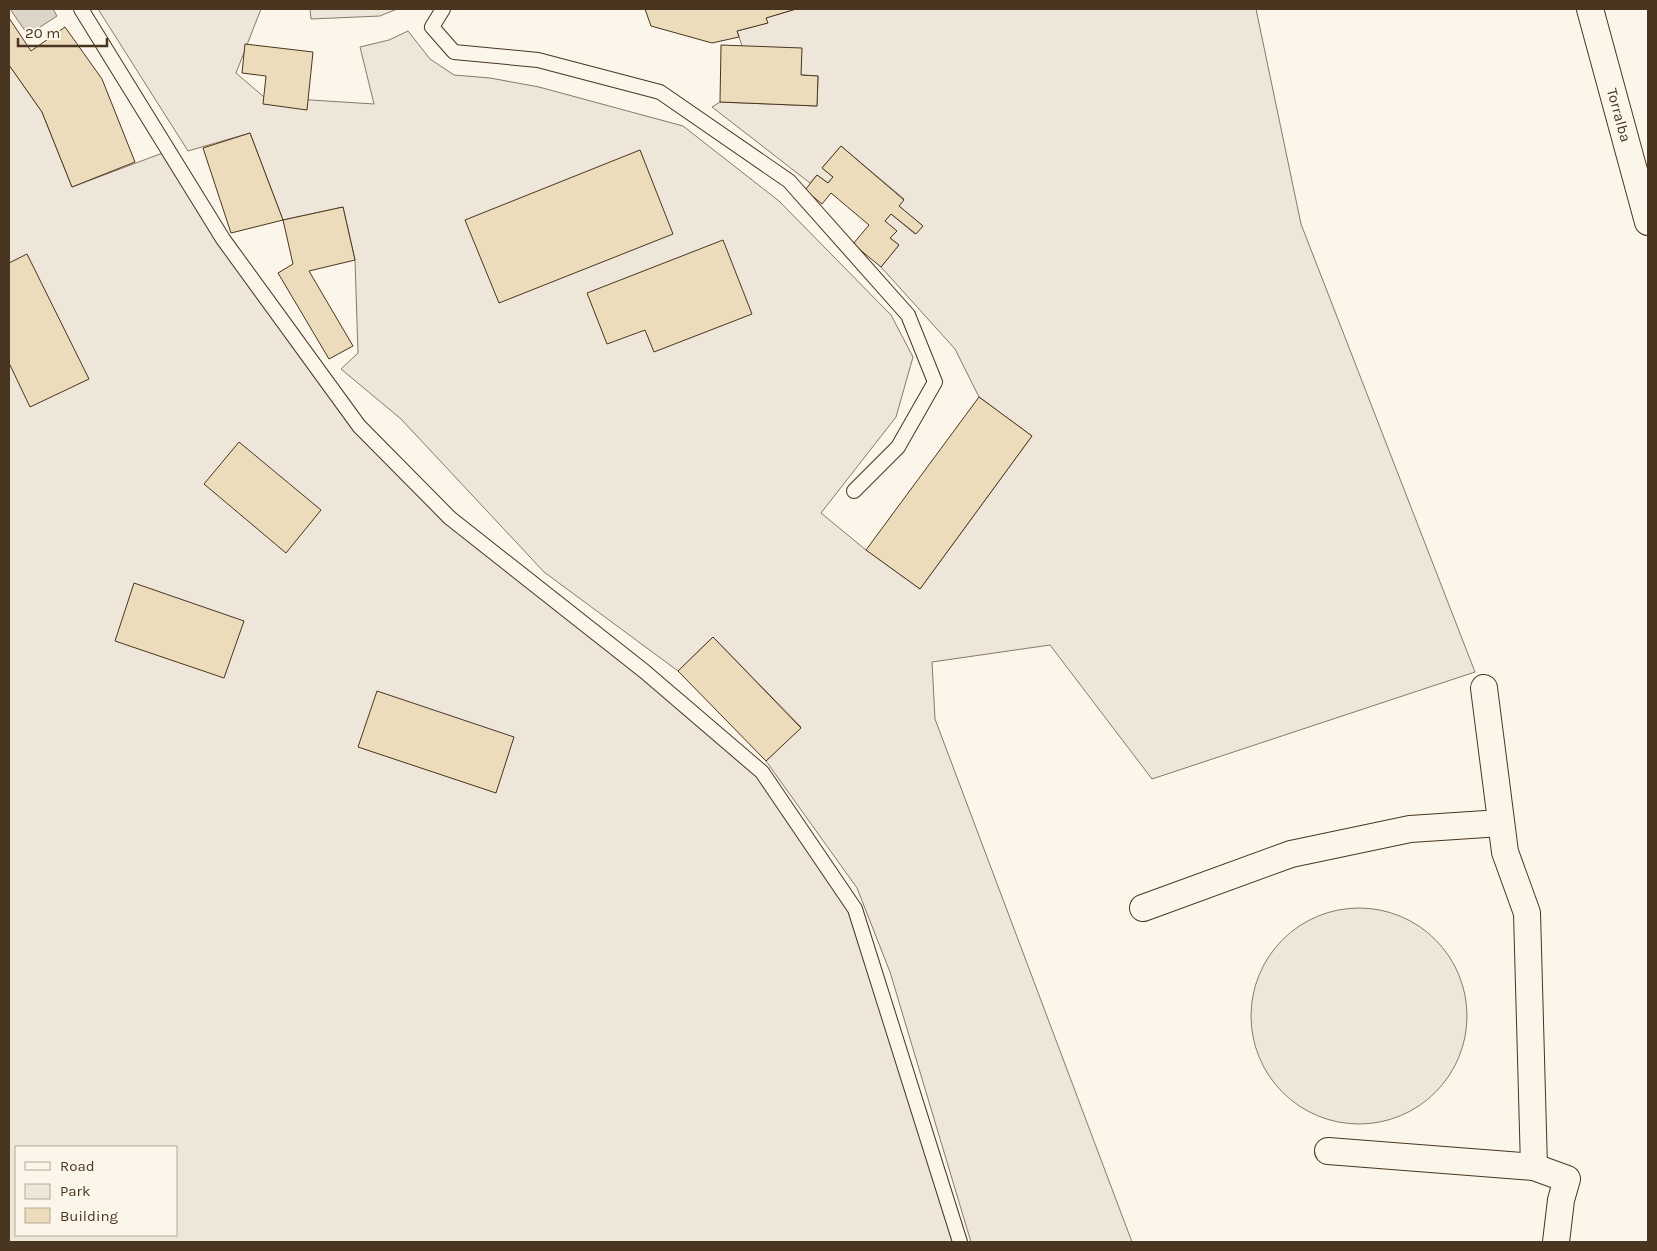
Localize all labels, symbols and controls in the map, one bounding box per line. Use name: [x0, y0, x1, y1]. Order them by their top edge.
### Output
scale bar: [18, 15, 106, 47]
text: 20 m: [25, 24, 60, 42]
street label: Torralba: [1603, 86, 1635, 144]
legend: [15, 1146, 178, 1236]
text: Road: [60, 1157, 95, 1175]
text: Park: [60, 1182, 90, 1200]
text: Building: [60, 1207, 118, 1225]

